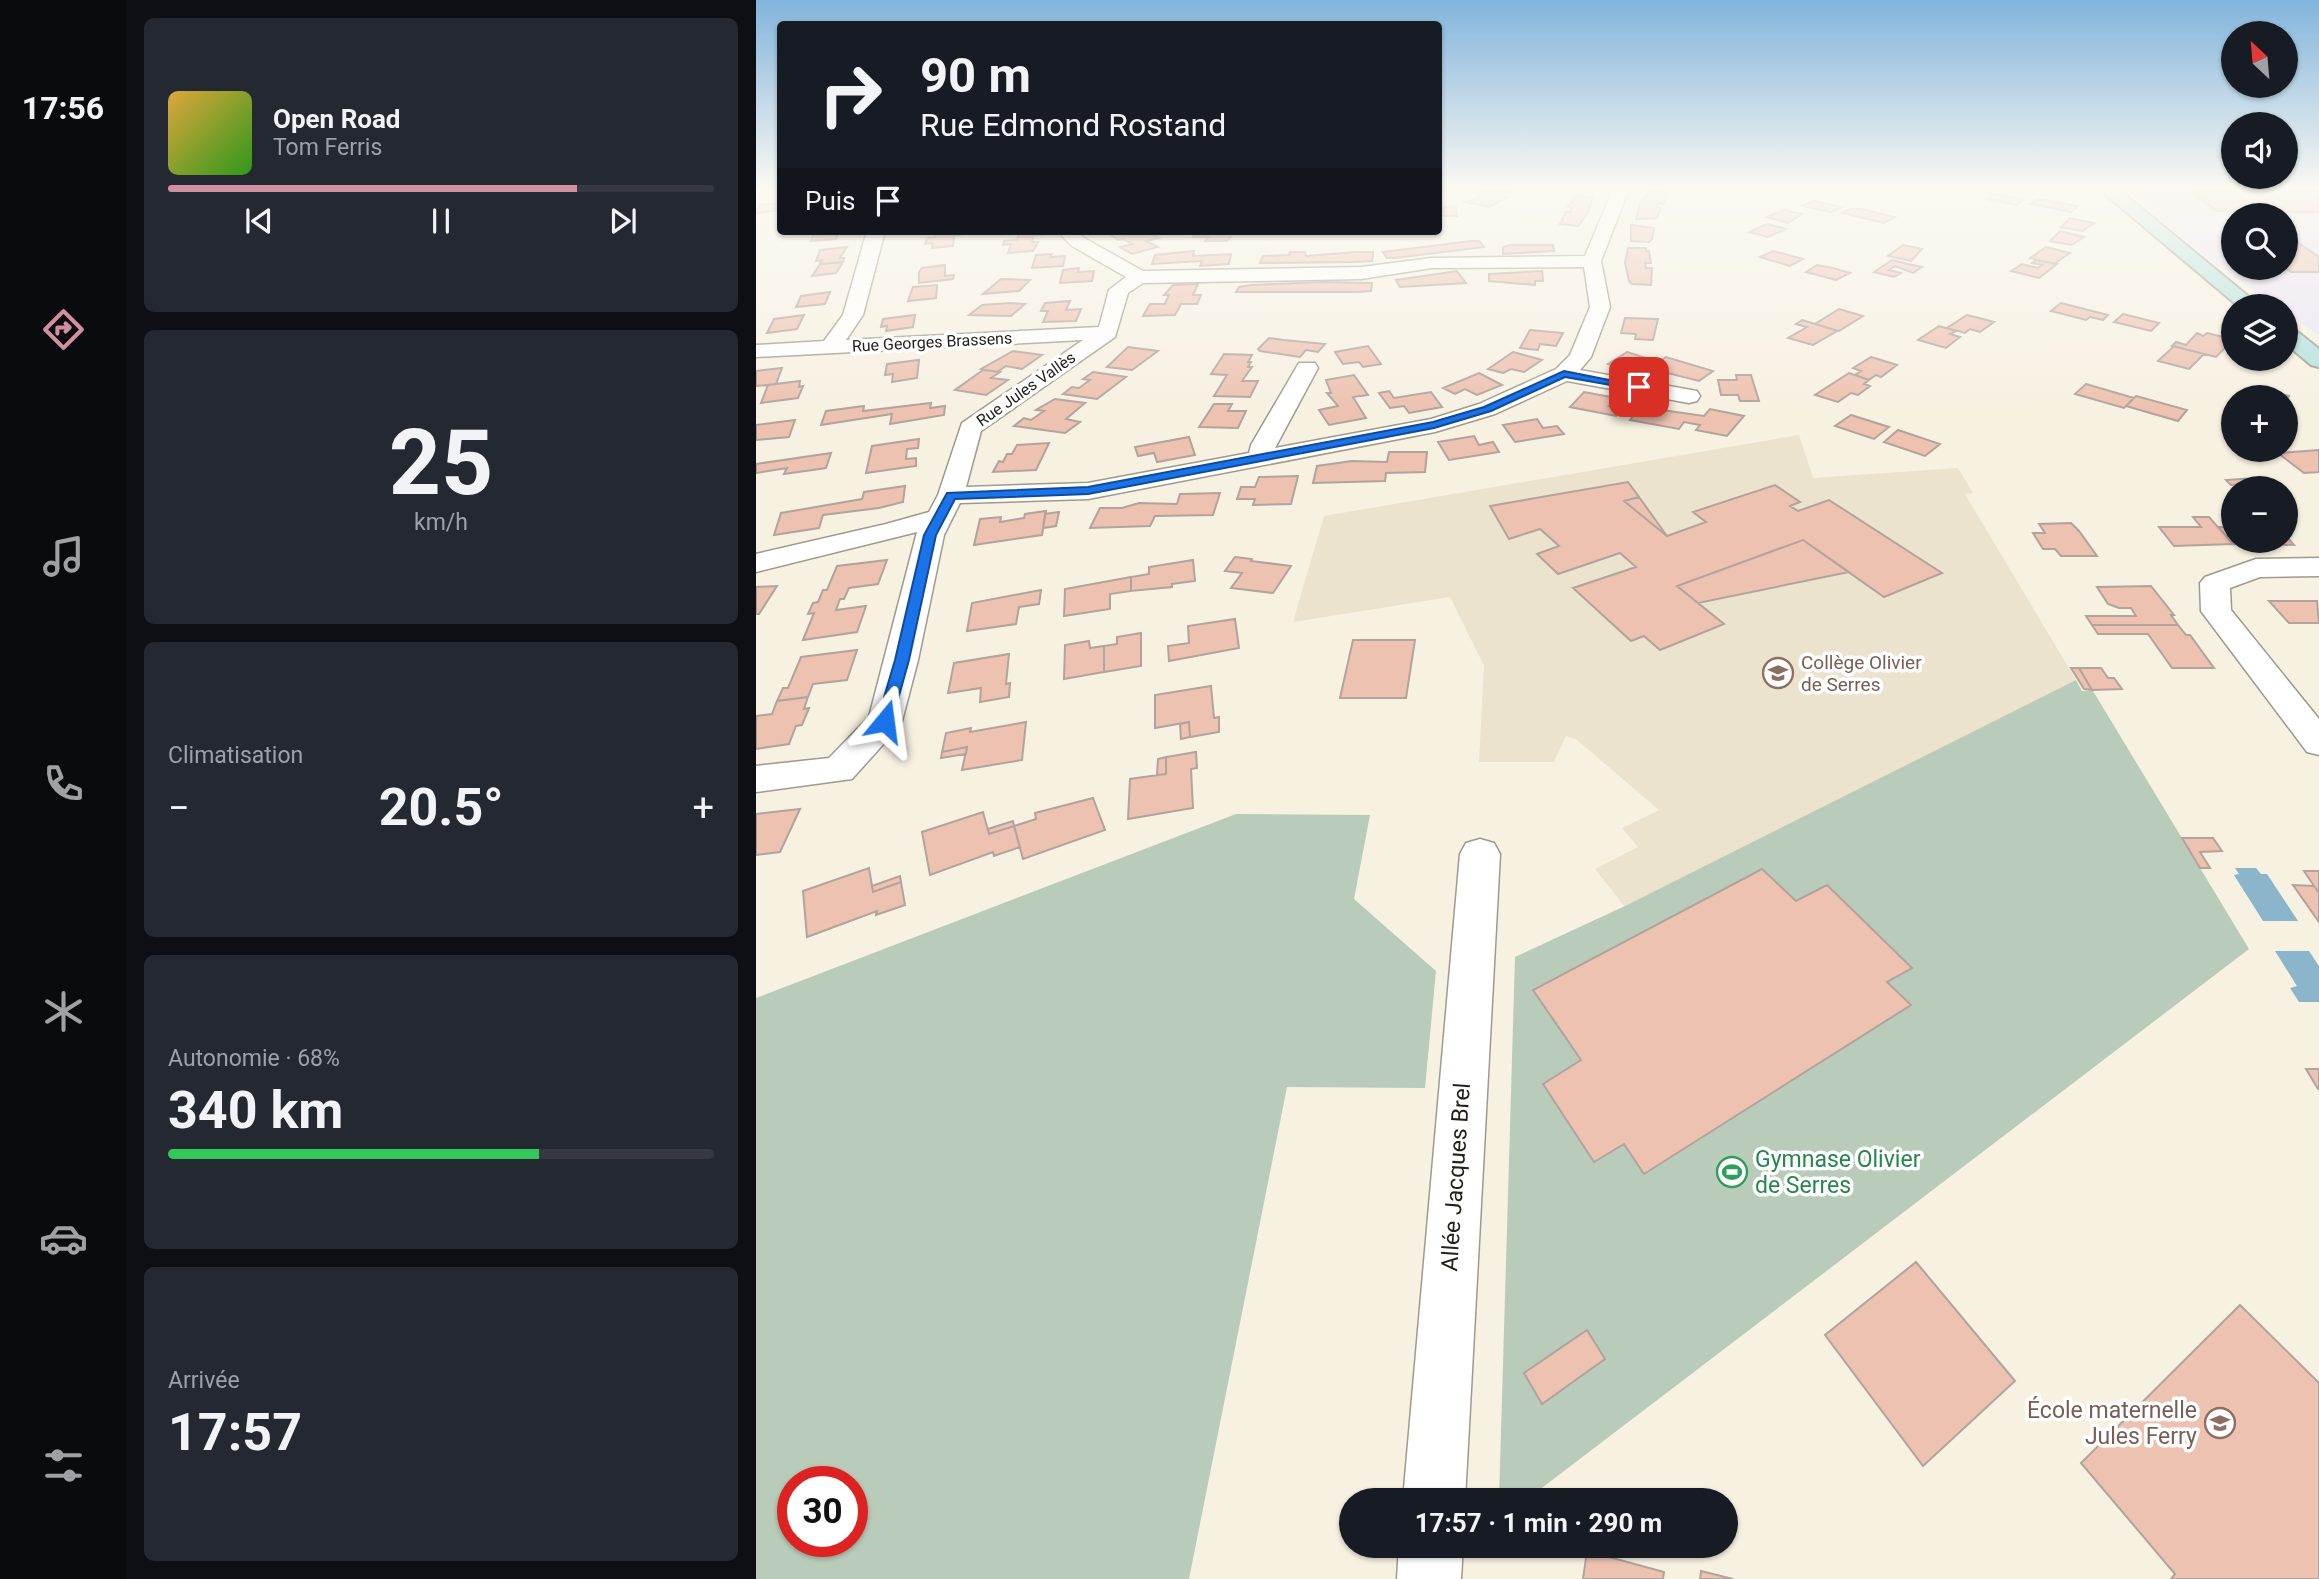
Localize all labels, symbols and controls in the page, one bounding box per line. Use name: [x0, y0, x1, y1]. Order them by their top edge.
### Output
north arrow: [2221, 21, 2298, 98]
map controls: [2221, 21, 2298, 553]
text: 90 m: [920, 47, 1031, 104]
icon: right: [805, 49, 896, 140]
text: 17:56: [22, 89, 104, 127]
text: Open Road: [273, 104, 401, 134]
text: Rue Edmond Rostand: [920, 106, 1226, 144]
button: sound: [2221, 112, 2298, 189]
text: Tom Ferris: [273, 134, 382, 161]
icon: arrive: [869, 182, 907, 220]
text: Puis: [805, 186, 855, 216]
icon: previous: [240, 202, 278, 240]
icon: pause: [422, 202, 460, 240]
icon: next: [604, 202, 642, 240]
button: search: [2221, 203, 2298, 280]
button: layers: [2221, 294, 2298, 371]
icon: directions: [39, 305, 88, 354]
street label: Rue Georges Brassens: [851, 328, 1013, 356]
street label: Rue Jules Vallès: [973, 348, 1079, 430]
pin: [1609, 357, 1669, 417]
icon: arrive: [1620, 368, 1658, 406]
button: +: [2221, 385, 2298, 462]
text: 25: [389, 410, 493, 516]
button: −: [2221, 476, 2298, 553]
text: km/h: [414, 509, 468, 536]
icon: music: [39, 532, 88, 581]
place label: Collège Olivier de Serres: [1801, 651, 1922, 696]
school or university icon: Collège Olivier de Serres: [1761, 656, 1795, 690]
position arrow: [848, 684, 922, 758]
text: Climatisation: [168, 742, 303, 769]
icon: phone: [39, 759, 88, 808]
text: 20.5°: [379, 777, 504, 838]
text: −: [168, 786, 190, 830]
text: +: [692, 786, 714, 830]
icon: climate: [39, 987, 88, 1036]
text: Autonomie · 68%: [168, 1045, 340, 1072]
text: 340 km: [168, 1080, 343, 1141]
street label: Allée Jacques Brel: [1436, 1082, 1476, 1272]
place label: Gymnase Olivier de Serres: [1755, 1146, 1921, 1199]
sports icon: Gymnase Olivier de Serres: [1715, 1155, 1749, 1189]
icon: car: [39, 1214, 88, 1263]
text: Arrivée: [168, 1367, 240, 1394]
place label: École maternelle Jules Ferry: [2027, 1396, 2197, 1450]
text: 17:57: [168, 1402, 302, 1463]
school or university icon: École maternelle Jules Ferry: [2203, 1406, 2237, 1440]
icon: filters: [39, 1441, 88, 1490]
speed limit sign: 30: [777, 1466, 868, 1557]
text: 17:57 · 1 min · 290 m: [1415, 1508, 1662, 1538]

